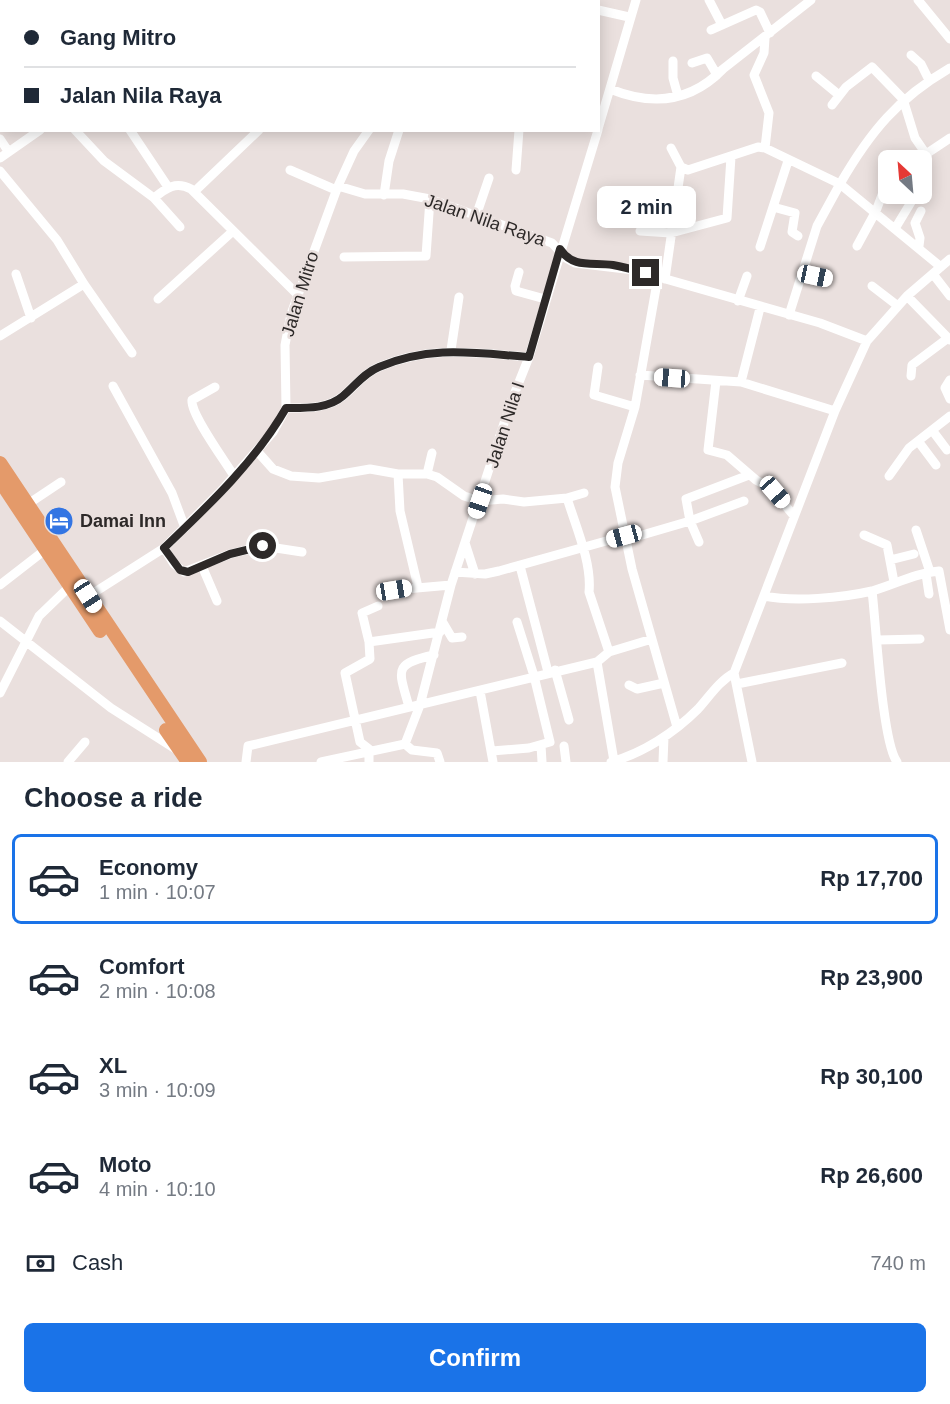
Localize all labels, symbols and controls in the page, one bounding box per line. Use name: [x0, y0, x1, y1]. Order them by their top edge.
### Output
text: Gang Mitro: [60, 25, 176, 50]
text: Jalan Nila Raya: [60, 83, 221, 108]
north arrow: [878, 150, 932, 204]
map controls: [878, 150, 932, 204]
callout: 2 min: [596, 186, 696, 228]
street label: Jalan Nila Raya: [422, 190, 549, 250]
text: 2 min: [620, 196, 673, 218]
street label: Jalan Mitro: [278, 249, 322, 339]
route end: [632, 259, 659, 286]
car: [796, 263, 834, 289]
car: [653, 368, 691, 388]
street label: Jalan Nila I: [482, 380, 528, 470]
car: [756, 473, 794, 511]
car: [466, 481, 494, 521]
hotel icon: Damai Inn: [43, 505, 75, 537]
place label: Damai Inn: [80, 511, 166, 531]
car: [604, 523, 644, 549]
route start: [249, 532, 276, 559]
car: [71, 576, 105, 616]
car: [375, 578, 413, 602]
text: Choose a ride: [24, 783, 203, 813]
icon: car: [27, 852, 81, 906]
text: Economy: [99, 855, 198, 880]
text: Rp 17,700: [820, 866, 923, 891]
text: 1 min · 10:07: [99, 881, 216, 903]
icon: car: [27, 951, 81, 1005]
text: Comfort: [99, 954, 185, 979]
text: Rp 23,900: [820, 965, 923, 990]
text: 2 min · 10:08: [99, 980, 216, 1002]
icon: car: [27, 1050, 81, 1104]
text: XL: [99, 1053, 127, 1078]
text: Rp 30,100: [820, 1064, 923, 1089]
text: 3 min · 10:09: [99, 1079, 216, 1101]
icon: car: [27, 1149, 81, 1203]
text: Moto: [99, 1152, 152, 1177]
text: Rp 26,600: [820, 1163, 923, 1188]
text: 4 min · 10:10: [99, 1178, 216, 1200]
icon: cash: [24, 1247, 57, 1280]
text: Cash: [72, 1250, 123, 1275]
text: 740 m: [870, 1252, 926, 1274]
button: Confirm: [24, 1323, 926, 1392]

